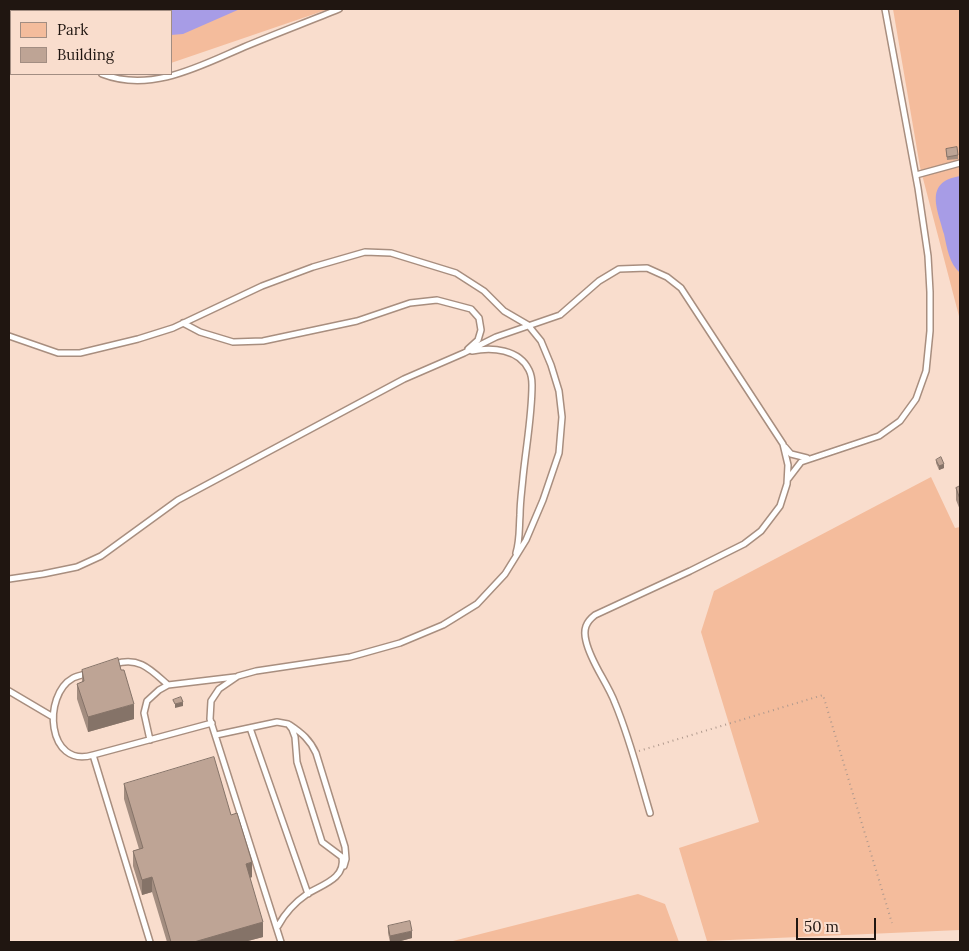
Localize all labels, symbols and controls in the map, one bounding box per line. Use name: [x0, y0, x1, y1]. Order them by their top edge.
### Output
legend: [10, 10, 172, 75]
text: Park: [57, 20, 88, 39]
text: Building: [57, 45, 114, 64]
scale bar: [799, 908, 879, 940]
text: 50 m: [804, 917, 839, 936]

